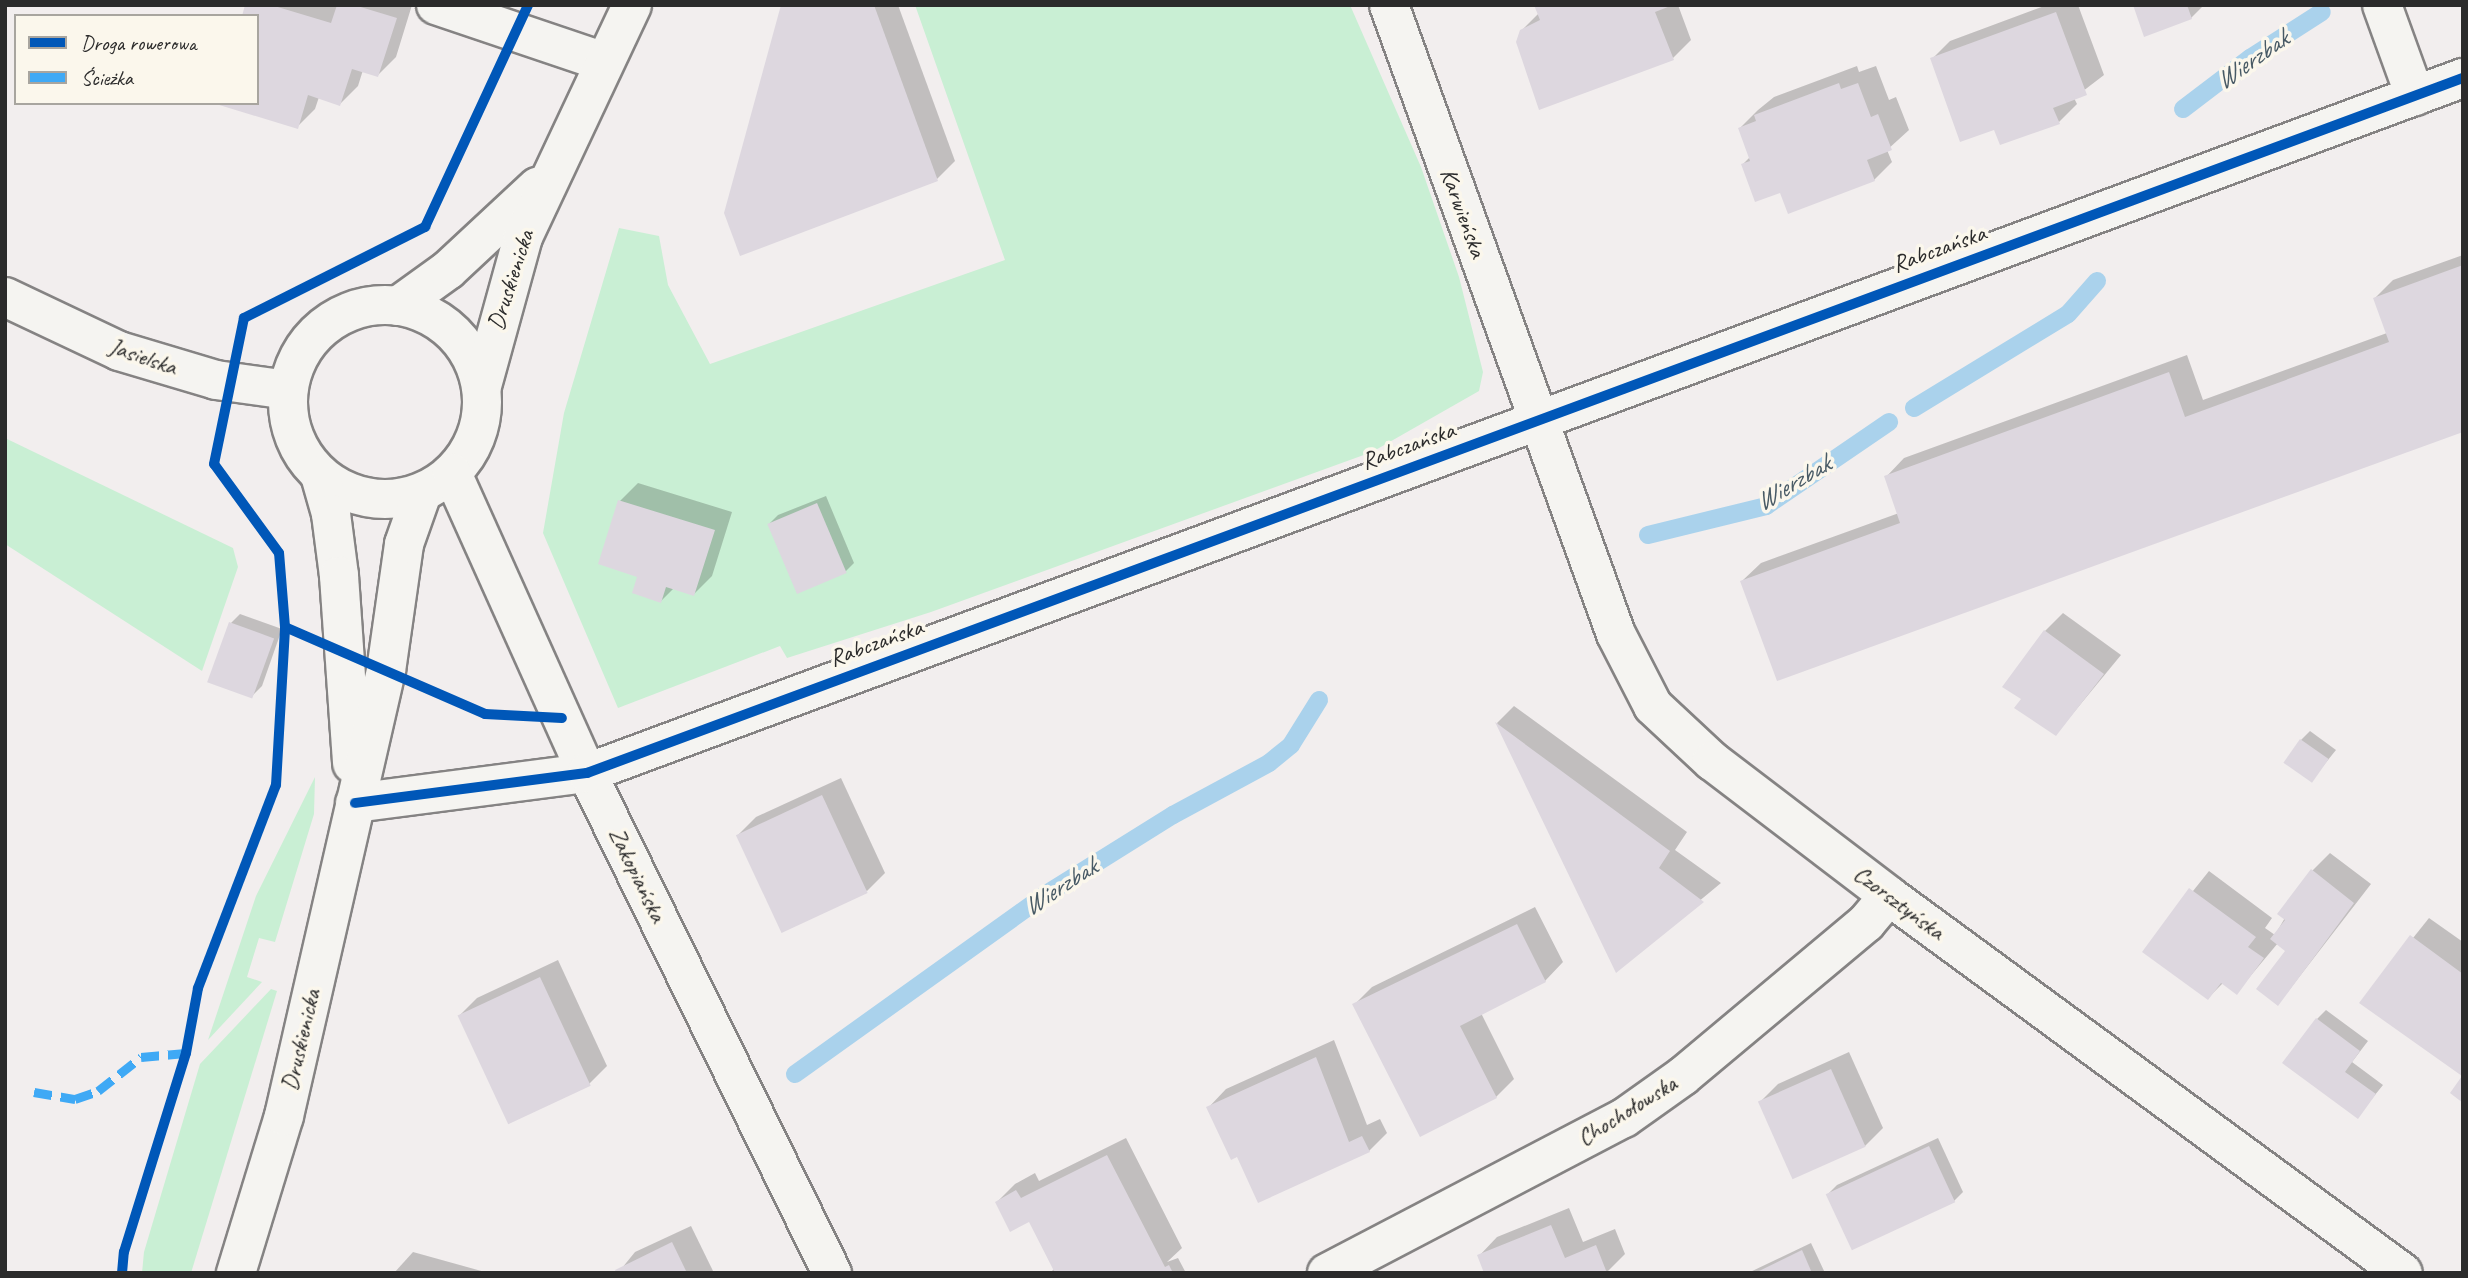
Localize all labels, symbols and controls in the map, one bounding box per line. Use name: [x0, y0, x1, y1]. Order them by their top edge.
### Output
legend: [14, 14, 259, 105]
water label: Wierzbak: [2210, 24, 2294, 96]
text: Droga rowerowa: [81, 30, 196, 56]
text: Ścieżka: [81, 65, 133, 91]
street label: Karwieńska: [1434, 164, 1492, 262]
street label: Rabczańska: [1888, 219, 1990, 279]
street label: Druskienicka: [481, 227, 541, 333]
street label: Jasielska: [105, 332, 181, 382]
street label: Rabczańska: [1357, 416, 1459, 476]
water label: Wierzbak: [1750, 449, 1836, 517]
street label: Rabczańska: [825, 613, 927, 673]
street label: Zakopiańska: [602, 823, 672, 927]
water label: Wierzbak: [1017, 852, 1103, 922]
street label: Czorsztyńska: [1848, 859, 1950, 947]
street label: Druskienicka: [275, 987, 327, 1093]
street label: Chochołowska: [1572, 1069, 1682, 1153]

